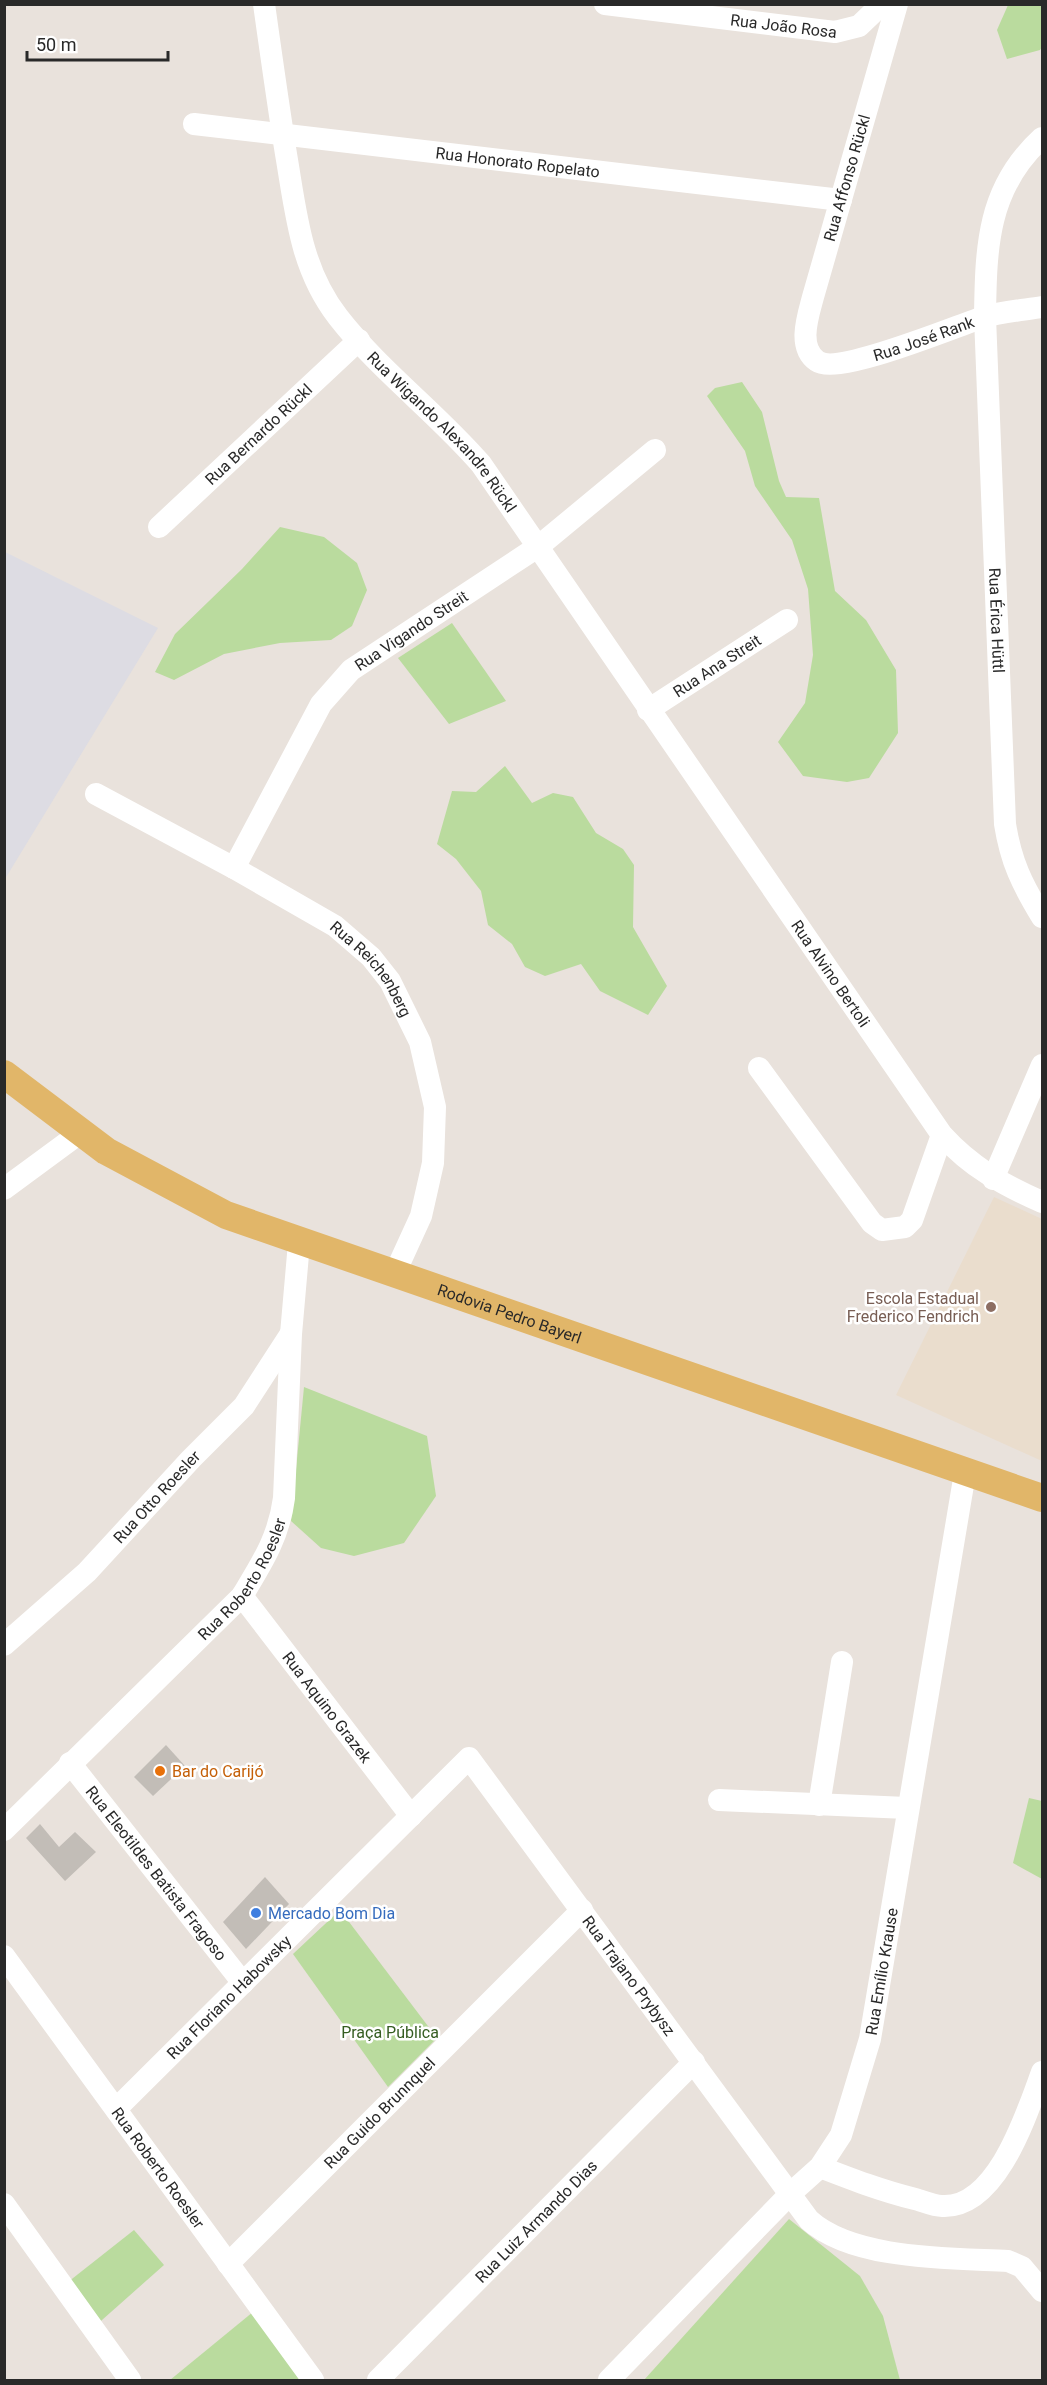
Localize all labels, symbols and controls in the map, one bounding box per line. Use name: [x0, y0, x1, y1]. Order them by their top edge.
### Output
street label: Rua João Rosa: [729, 10, 838, 42]
scale bar: [27, 24, 168, 62]
text: 50 m: [36, 34, 76, 55]
street label: Rua Affonso Rückl: [820, 112, 874, 244]
street label: Rua Honorato Ropelato: [435, 143, 601, 181]
street label: Rua José Rank: [871, 312, 977, 365]
street label: Rua Wigando Alexandre Rückl: [364, 347, 521, 516]
street label: Rua Bernardo Rückl: [201, 380, 316, 489]
street label: Rua Érica Hüttl: [985, 567, 1009, 673]
street label: Rua Vigando Streit: [351, 586, 471, 675]
street label: Rua Ana Streit: [669, 630, 764, 701]
street label: Rua Alvino Bertoli: [788, 916, 874, 1030]
street label: Rua Reichenberg: [327, 917, 416, 1020]
street label: Rodovia Pedro Bayerl: [435, 1280, 584, 1347]
place label: Escola Estadual Frederico Fendrich: [847, 1289, 979, 1326]
marker: Escola Estadual Frederico Fendrich: [984, 1300, 998, 1314]
street label: Rua Otto Roesler: [109, 1446, 204, 1547]
street label: Rua Roberto Roesler: [194, 1515, 289, 1644]
street label: Rua Aquino Grazek: [279, 1648, 376, 1767]
place label: Bar do Carijó: [172, 1762, 264, 1781]
marker: Bar do Carijó: [153, 1764, 167, 1778]
street label: Rua Eleotildes Batista Fragoso: [82, 1782, 231, 1964]
place label: Mercado Bom Dia: [268, 1904, 395, 1923]
marker: Mercado Bom Dia: [249, 1906, 263, 1920]
street label: Rua Emílio Krause: [861, 1906, 901, 2036]
street label: Rua Trajano Prybysz: [579, 1912, 680, 2039]
street label: Rua Floriano Habowsky: [163, 1931, 295, 2063]
park label: Praça Pública: [341, 2023, 439, 2042]
street label: Rua Guido Brunnquel: [320, 2053, 439, 2172]
street label: Rua Roberto Roesler: [108, 2103, 209, 2233]
street label: Rua Luiz Armando Dias: [471, 2156, 601, 2286]

